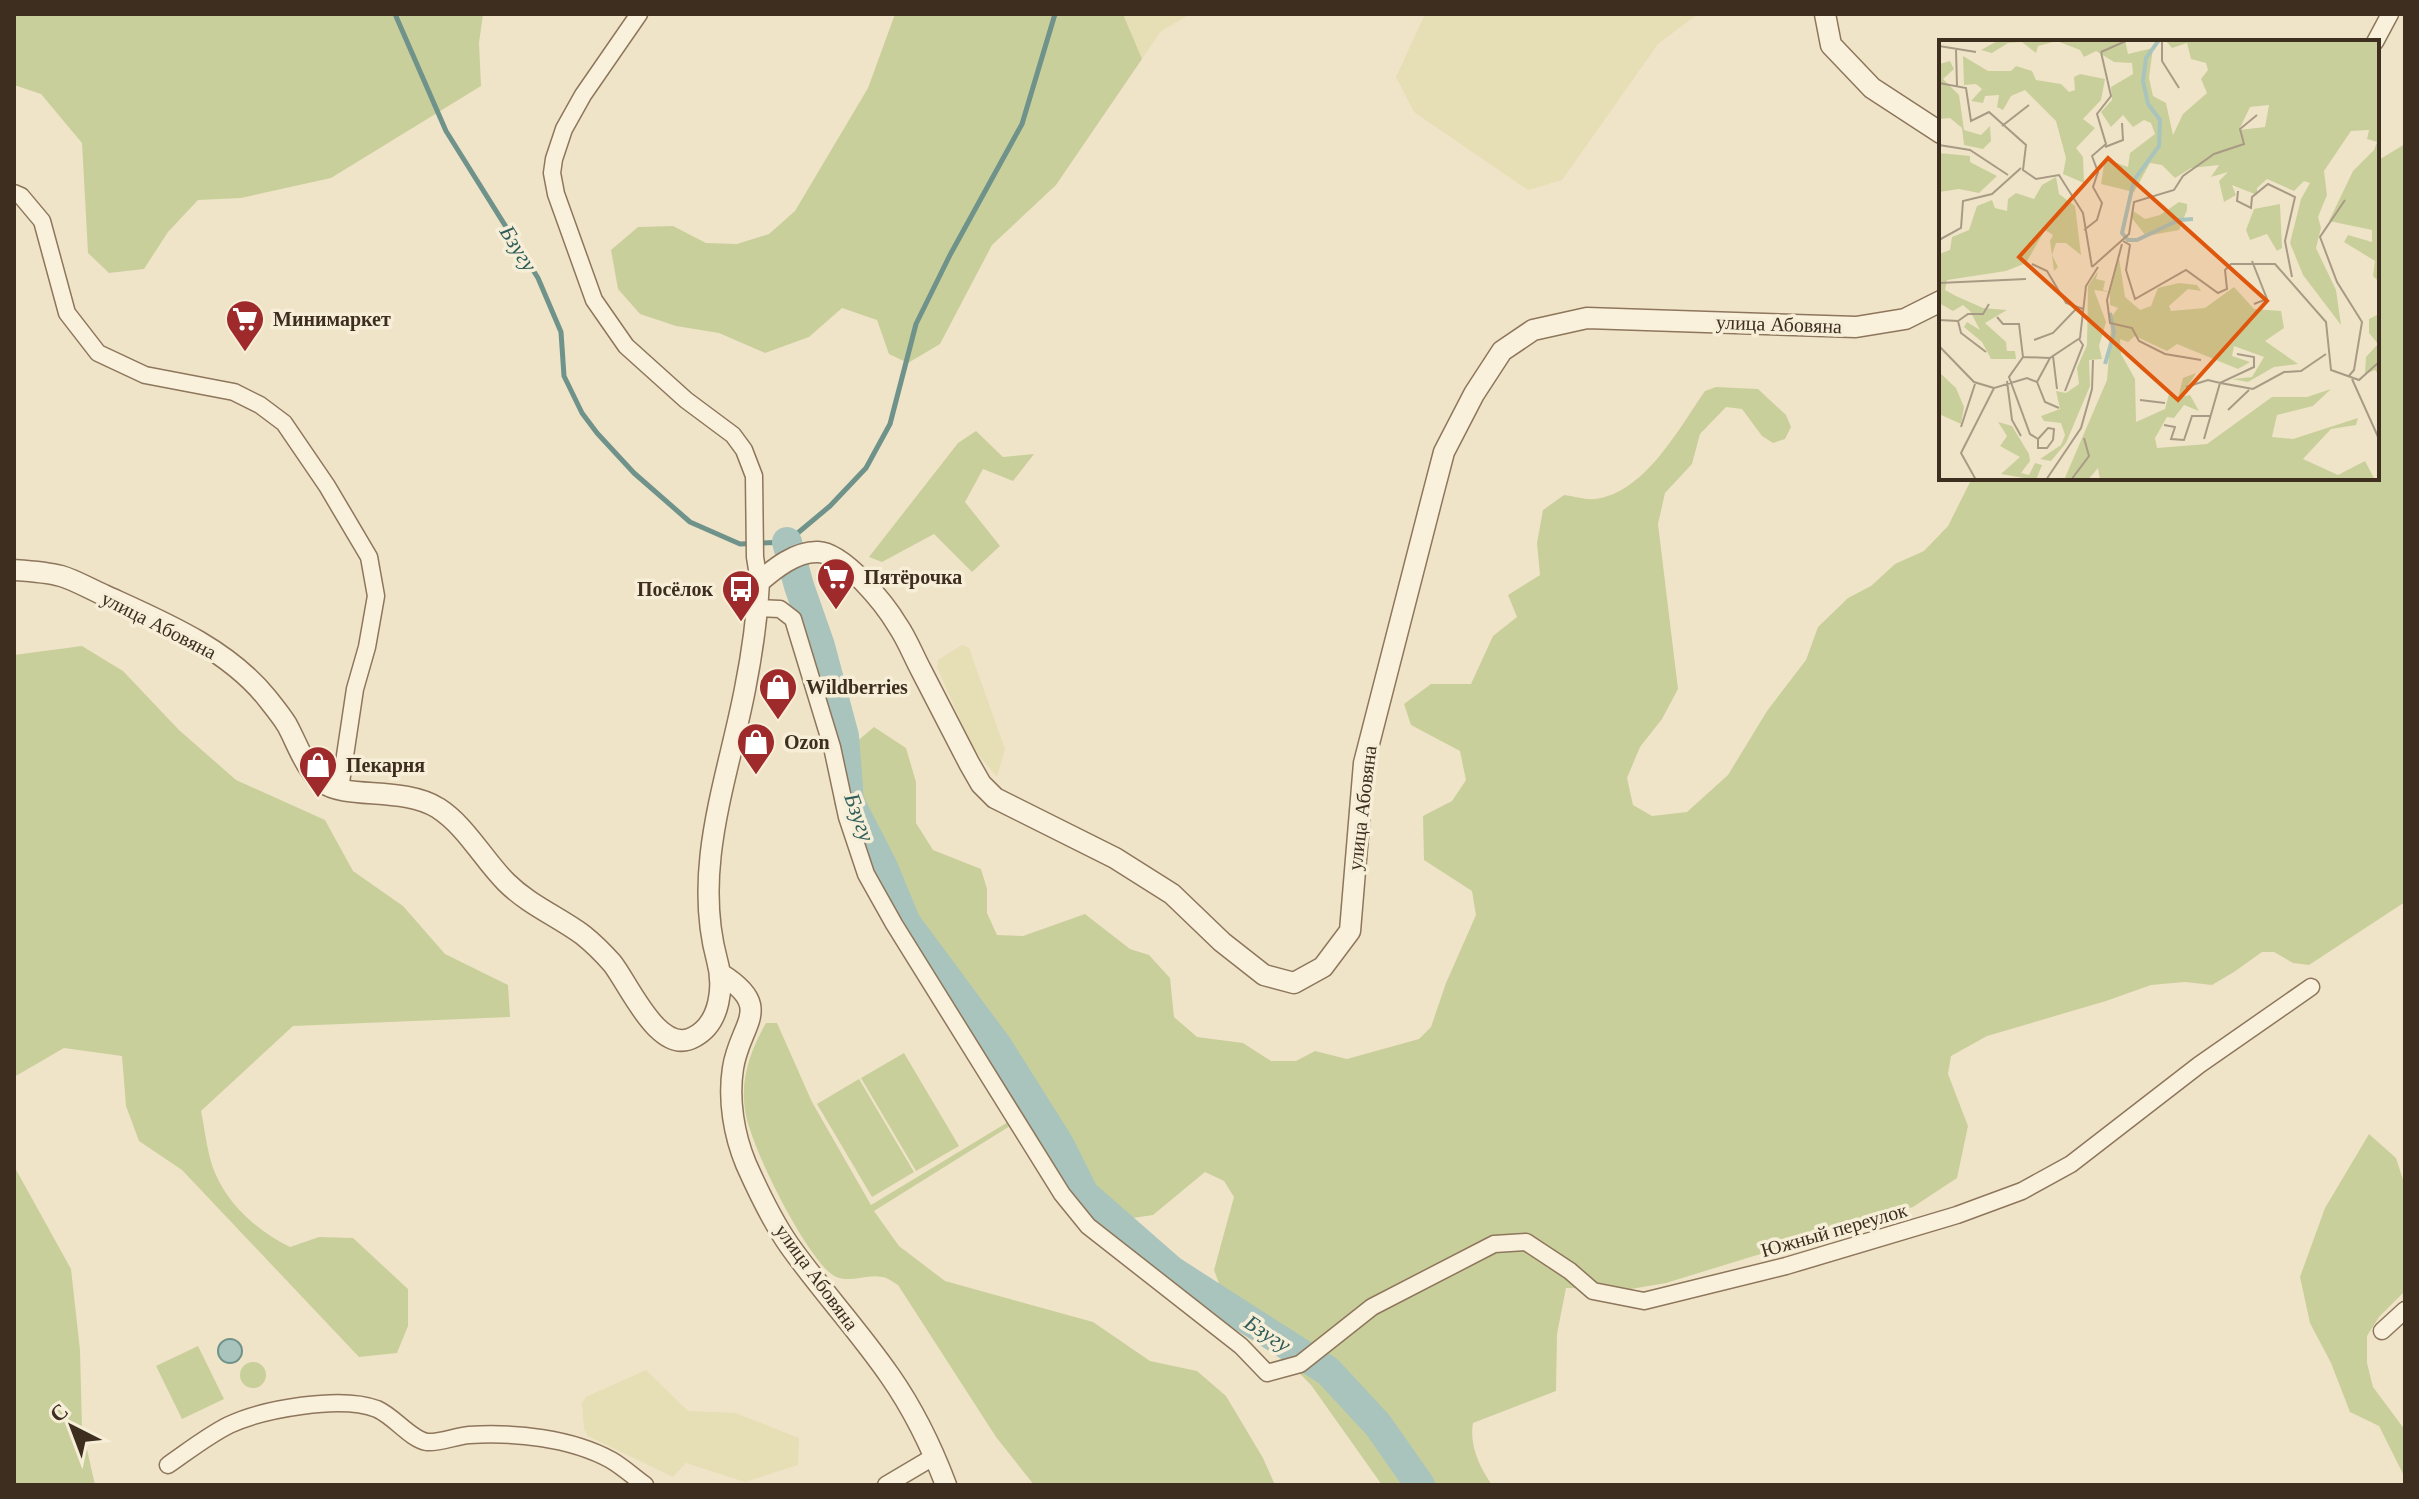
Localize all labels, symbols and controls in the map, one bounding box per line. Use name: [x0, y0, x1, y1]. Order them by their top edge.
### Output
inset map: [1939, 40, 2379, 480]
water label: Бзугу: [494, 220, 542, 276]
supermarket icon: Минимаркет: [224, 298, 266, 353]
place label: Минимаркет: [273, 308, 391, 331]
street label: улица Абовяна: [1716, 311, 1842, 338]
supermarket icon: Пятёрочка: [815, 556, 857, 611]
place label: Пятёрочка: [864, 566, 962, 589]
bus stop icon: Посёлок: [720, 568, 762, 623]
place label: Посёлок: [637, 578, 713, 600]
street label: улица Абовяна: [97, 587, 220, 664]
shop icon: Wildberries: [757, 666, 799, 721]
place label: Wildberries: [806, 676, 908, 698]
shop icon: Ozon: [735, 721, 777, 776]
place label: Ozon: [784, 731, 830, 753]
shop icon: Пекарня: [297, 744, 339, 799]
street label: улица Абовяна: [1343, 744, 1382, 872]
place label: Пекарня: [346, 754, 425, 777]
water label: Бзугу: [839, 789, 880, 845]
street label: Южный переулок: [1758, 1199, 1910, 1262]
street label: улица Абовяна: [770, 1220, 863, 1335]
water label: Бзугу: [1239, 1309, 1295, 1358]
north arrow: [32, 1387, 112, 1467]
text: С: [45, 1398, 73, 1427]

